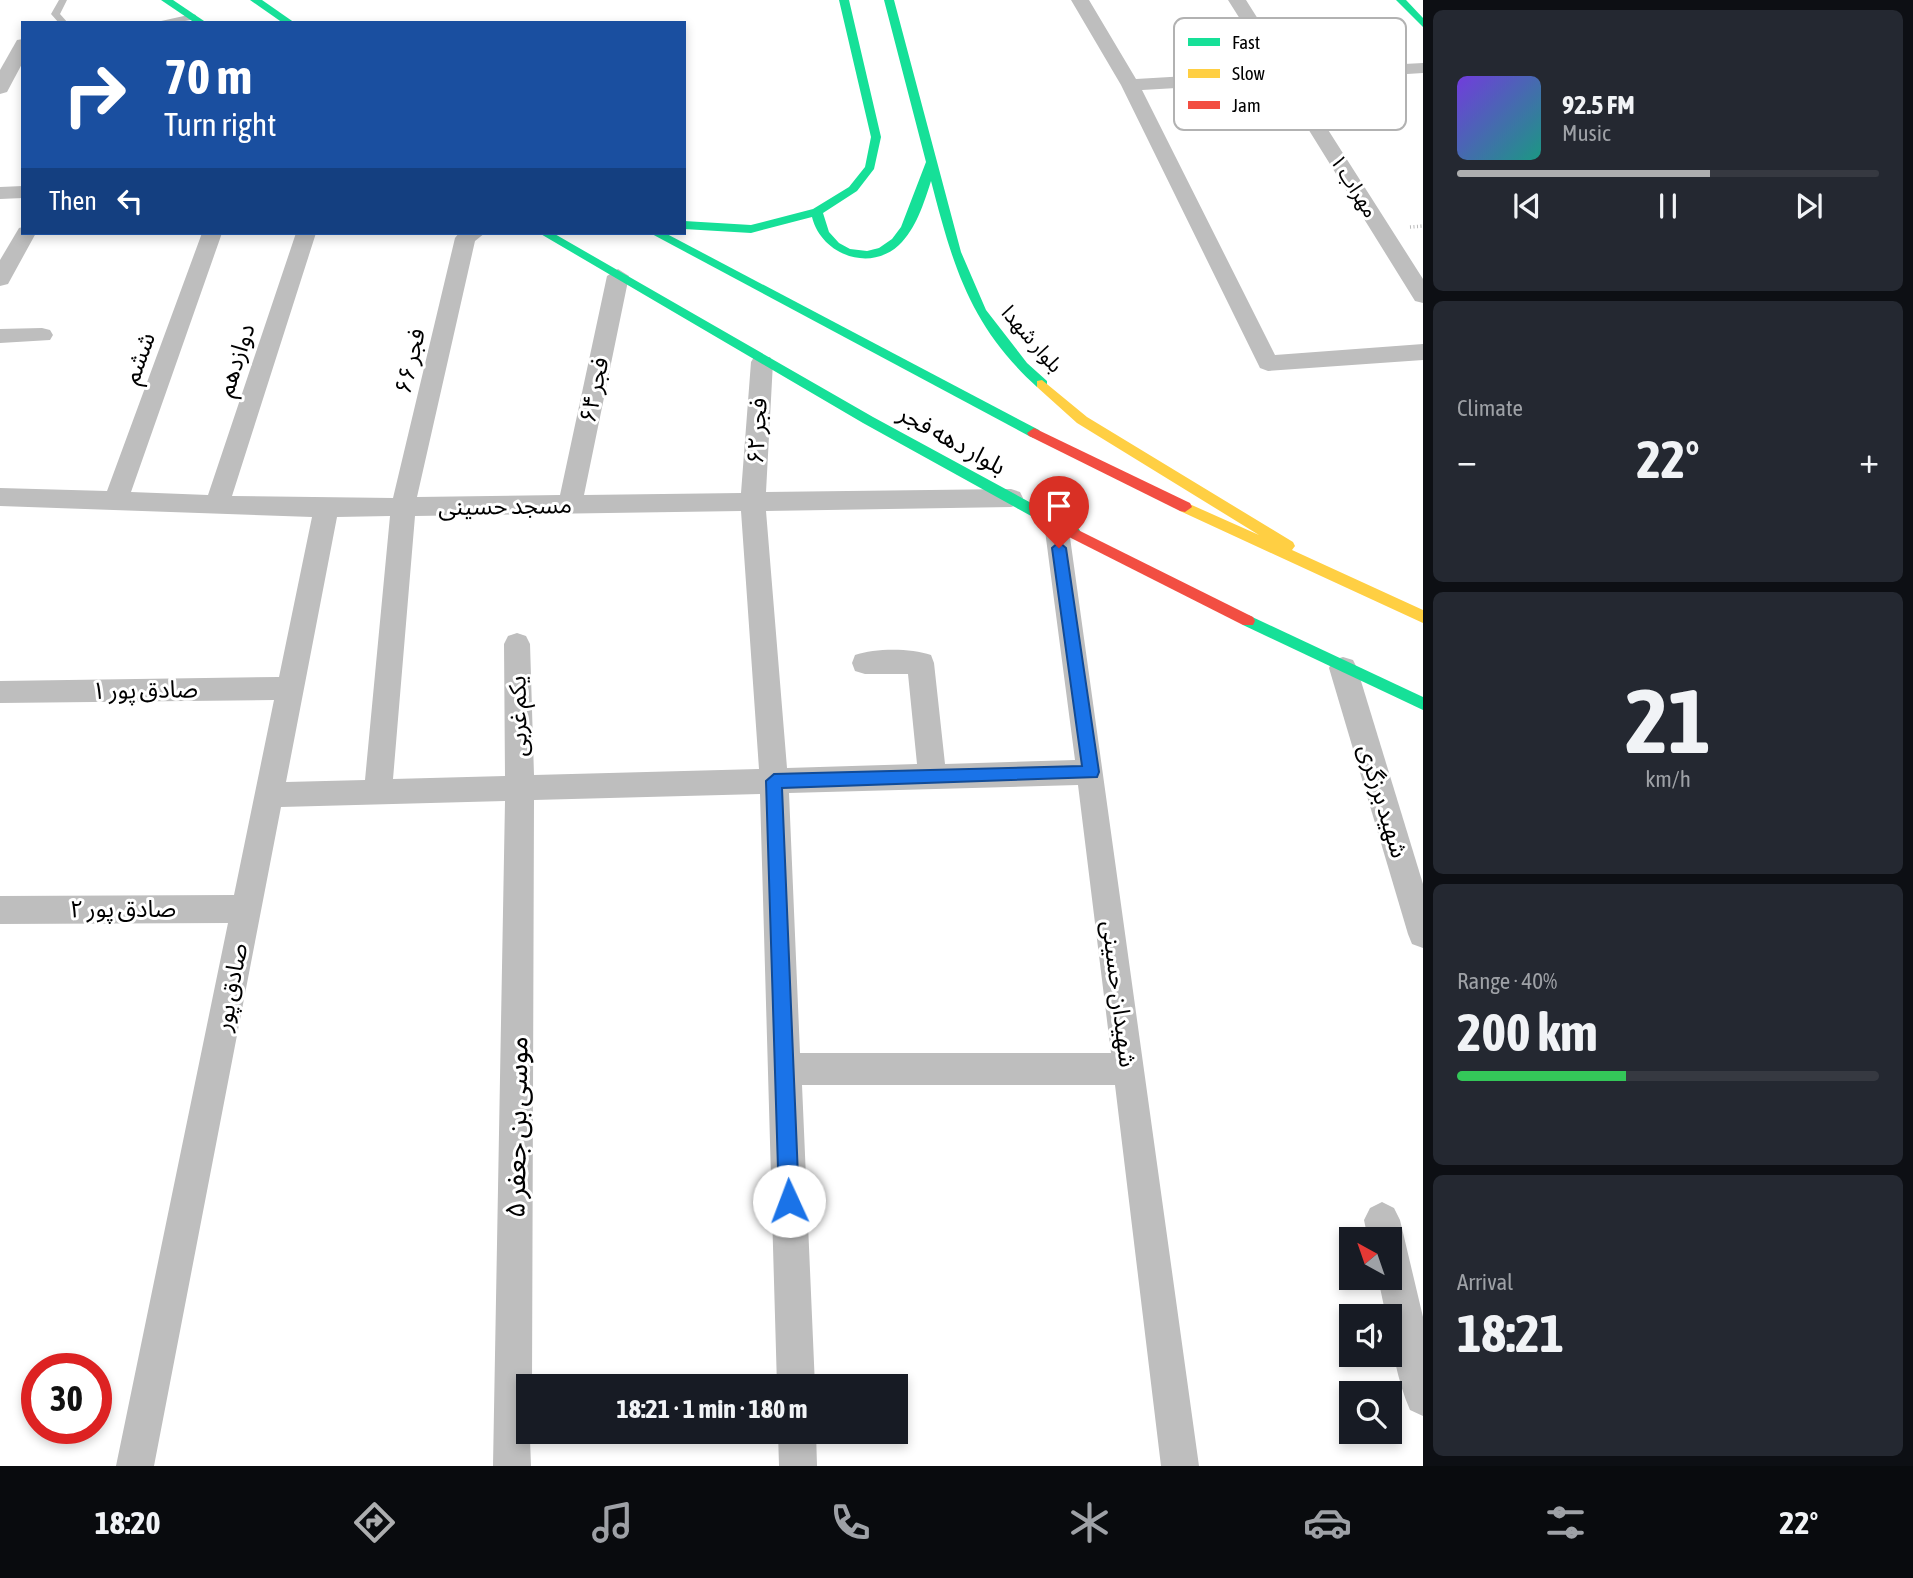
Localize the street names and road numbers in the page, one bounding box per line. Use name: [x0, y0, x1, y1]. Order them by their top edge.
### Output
street label: مهراب ۱: [1325, 149, 1384, 222]
street label: بلوار شهدا: [996, 300, 1068, 377]
street label: دوازدهم: [211, 320, 264, 401]
street label: فجر ۶۶: [389, 326, 431, 396]
street label: ششم: [117, 328, 164, 389]
street label: فجر ۶۴: [573, 355, 615, 425]
street label: فجر ۶۲: [741, 397, 773, 465]
street label: بلوار دهه فجر: [893, 399, 1011, 481]
street label: مسجد حسینی: [438, 491, 572, 520]
street label: صادق پور ۱: [92, 675, 198, 706]
street label: یکم غربی: [503, 675, 536, 757]
street label: شهید برزگری: [1352, 741, 1414, 861]
street label: صادق پور ۲: [70, 895, 176, 924]
street label: شهیدان حسینی: [1096, 919, 1142, 1069]
street label: صادق پور: [209, 941, 254, 1035]
street label: موسی بن جعفر ۵: [498, 1036, 535, 1218]

